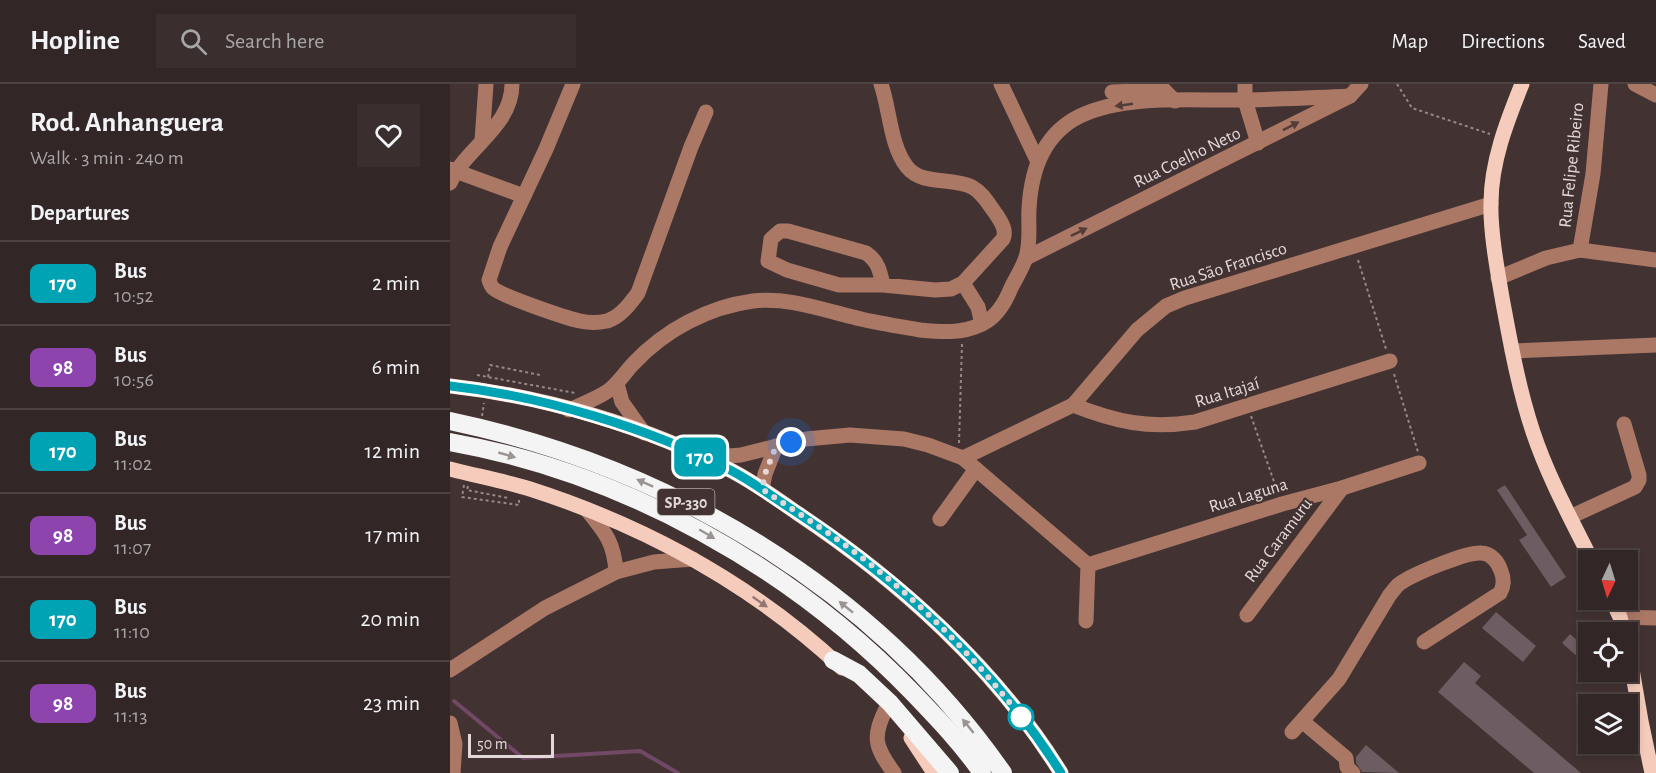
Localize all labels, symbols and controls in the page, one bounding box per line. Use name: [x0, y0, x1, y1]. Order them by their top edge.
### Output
search box: [156, 14, 576, 68]
icon: search: [177, 25, 210, 58]
text: Hopline: [30, 27, 120, 55]
text: Search here: [225, 30, 324, 52]
text: Map: [1392, 31, 1428, 52]
text: Directions: [1461, 31, 1545, 52]
text: Saved: [1578, 31, 1626, 52]
one-way arrow: [1115, 100, 1134, 109]
street label: Rua Felipe Ribeiro: [1556, 102, 1588, 229]
button: heart: [357, 104, 420, 167]
text: Rod. Anhanguera: [30, 109, 224, 137]
one-way arrow: [1282, 122, 1300, 132]
street label: Rua Coelho Neto: [1131, 124, 1244, 192]
text: Walk · 3 min · 240 m: [30, 148, 184, 168]
text: Departures: [30, 202, 130, 224]
one-way arrow: [1070, 227, 1087, 237]
street label: Rua São Francisco: [1167, 239, 1289, 294]
text: Bus: [114, 260, 147, 282]
text: 2 min: [372, 272, 420, 294]
text: 170: [49, 273, 77, 294]
text: 10:52: [114, 286, 153, 306]
text: Bus: [114, 344, 147, 366]
text: 6 min: [372, 356, 420, 378]
text: 98: [53, 357, 73, 378]
text: 10:56: [114, 370, 154, 390]
street label: Rua Itajaí: [1193, 374, 1262, 411]
your location: [776, 427, 806, 457]
text: Bus: [114, 428, 147, 450]
line badge: 170: [666, 438, 734, 476]
text: 12 min: [365, 440, 420, 462]
text: 170: [49, 441, 77, 462]
text: 170: [686, 447, 714, 468]
one-way arrow: [498, 451, 516, 460]
text: 11:02: [114, 454, 152, 474]
street label: Rua Laguna: [1207, 475, 1290, 516]
one-way arrow: [636, 479, 653, 488]
road number: SP-330: [658, 489, 714, 515]
street label: Rua Caramuru: [1242, 495, 1316, 586]
text: Bus: [114, 512, 147, 534]
text: 17 min: [365, 524, 420, 546]
text: 98: [53, 525, 73, 546]
one-way arrow: [699, 529, 716, 539]
text: 11:07: [114, 538, 151, 558]
north arrow: [1578, 550, 1638, 610]
map controls: [1578, 550, 1638, 754]
text: Bus: [114, 596, 147, 618]
one-way arrow: [752, 596, 768, 607]
one-way arrow: [839, 601, 854, 614]
text: 20 min: [360, 608, 420, 630]
text: 170: [49, 609, 77, 630]
text: 11:10: [114, 622, 150, 642]
button: locate: [1578, 622, 1638, 682]
text: Bus: [114, 680, 147, 702]
text: 23 min: [363, 692, 420, 714]
text: 98: [53, 693, 73, 714]
button: layers: [1578, 694, 1638, 754]
unlabelled marker: [1008, 704, 1034, 730]
text: 11:13: [114, 706, 147, 726]
one-way arrow: [962, 719, 974, 734]
scale bar: [468, 731, 554, 758]
text: 50 m: [477, 736, 508, 752]

